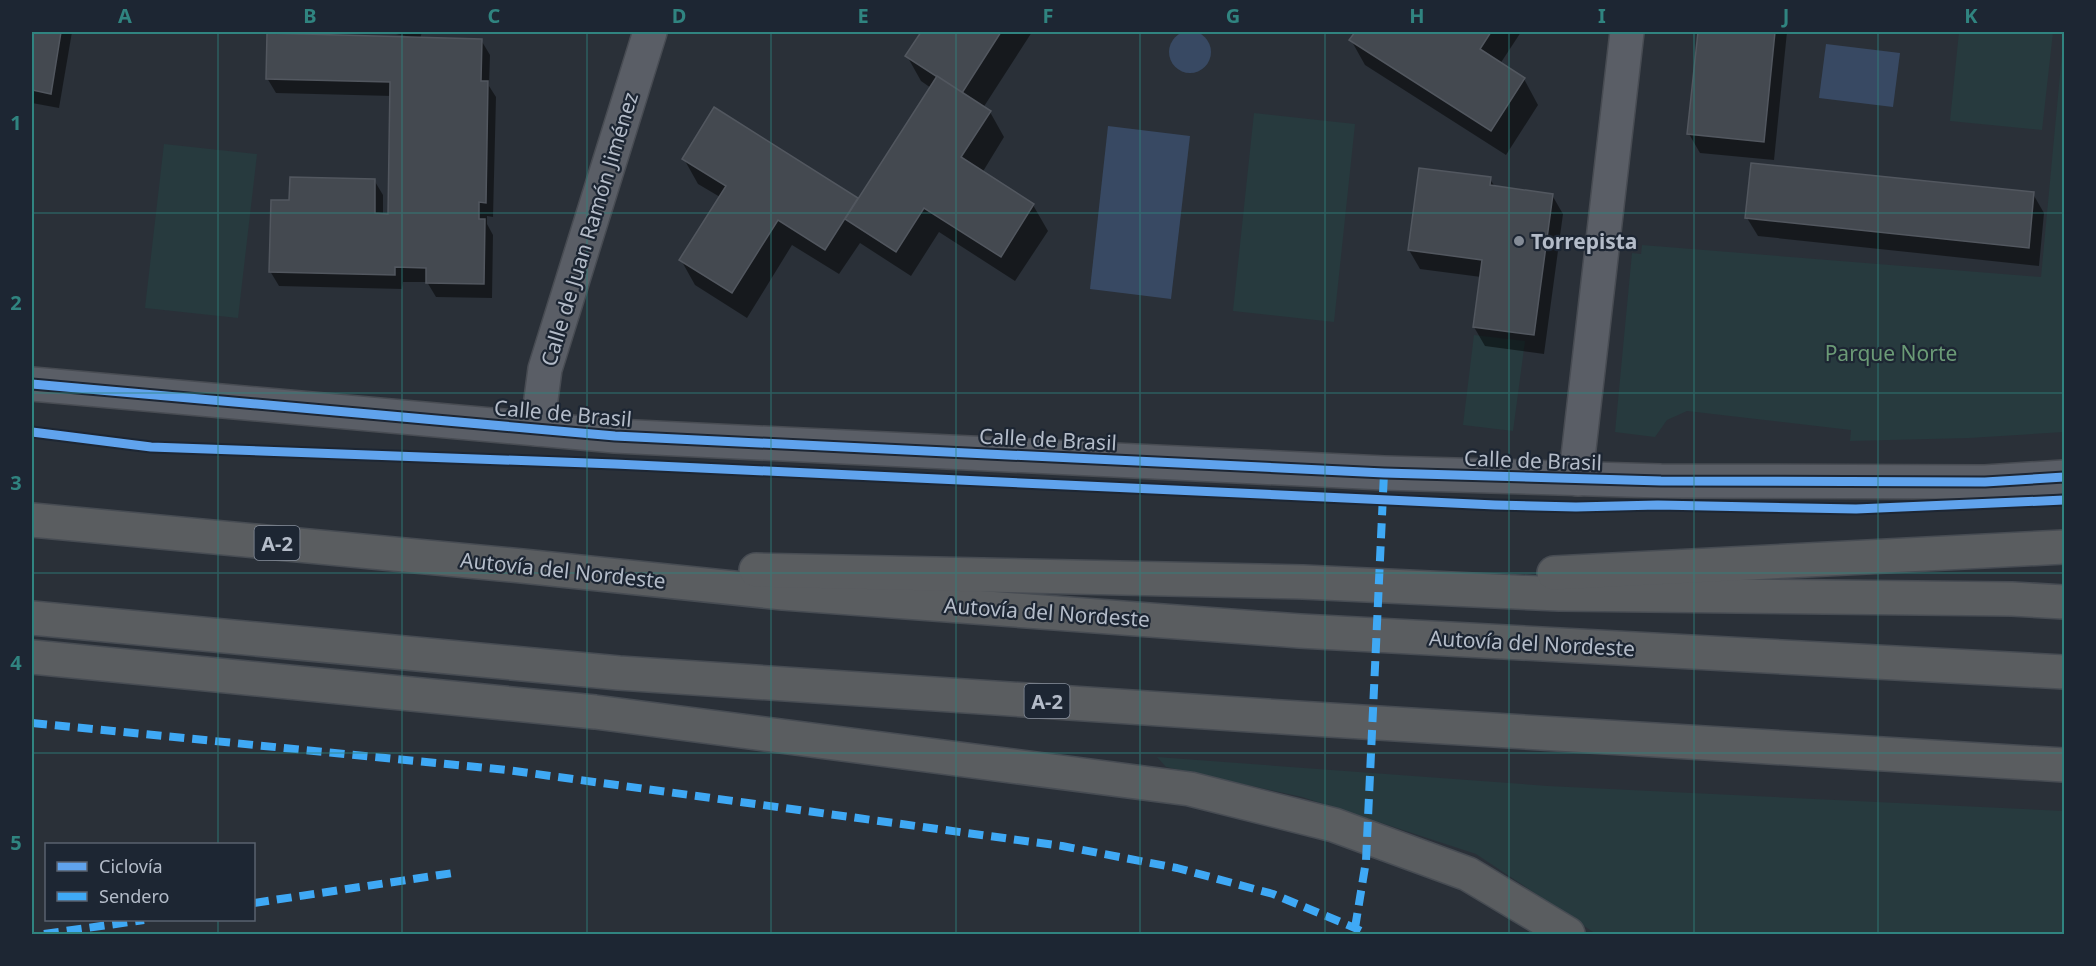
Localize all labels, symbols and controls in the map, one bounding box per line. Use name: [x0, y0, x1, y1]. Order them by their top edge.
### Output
text: A: [118, 2, 132, 29]
text: B: [303, 2, 317, 29]
text: C: [488, 2, 501, 29]
text: D: [672, 2, 686, 29]
text: E: [857, 2, 869, 29]
text: F: [1043, 2, 1053, 29]
text: G: [1226, 2, 1240, 29]
text: H: [1409, 2, 1425, 29]
text: I: [1598, 2, 1606, 29]
text: J: [1781, 2, 1789, 29]
text: K: [1964, 2, 1978, 29]
street label: Calle de Juan Ramón Jiménez: [534, 88, 644, 369]
text: 1: [10, 109, 22, 136]
place label: Torrepista: [1531, 227, 1637, 255]
marker: Torrepista: [1512, 234, 1526, 248]
text: 2: [10, 289, 22, 316]
park label: Parque Norte: [1825, 339, 1957, 367]
street label: Calle de Brasil: [493, 393, 633, 433]
street label: Calle de Brasil: [978, 421, 1118, 457]
street label: Calle de Brasil: [1464, 444, 1602, 476]
text: 3: [10, 469, 22, 496]
road number: A-2: [254, 526, 300, 560]
street label: Autovía del Nordeste: [459, 545, 667, 595]
street label: Autovía del Nordeste: [943, 591, 1151, 633]
street label: Autovía del Nordeste: [1428, 624, 1636, 662]
text: 4: [10, 649, 22, 676]
road number: A-2: [1024, 684, 1070, 718]
text: 5: [10, 829, 22, 856]
legend: [45, 843, 255, 921]
text: Ciclovía: [99, 854, 163, 878]
text: Sendero: [99, 884, 169, 908]

